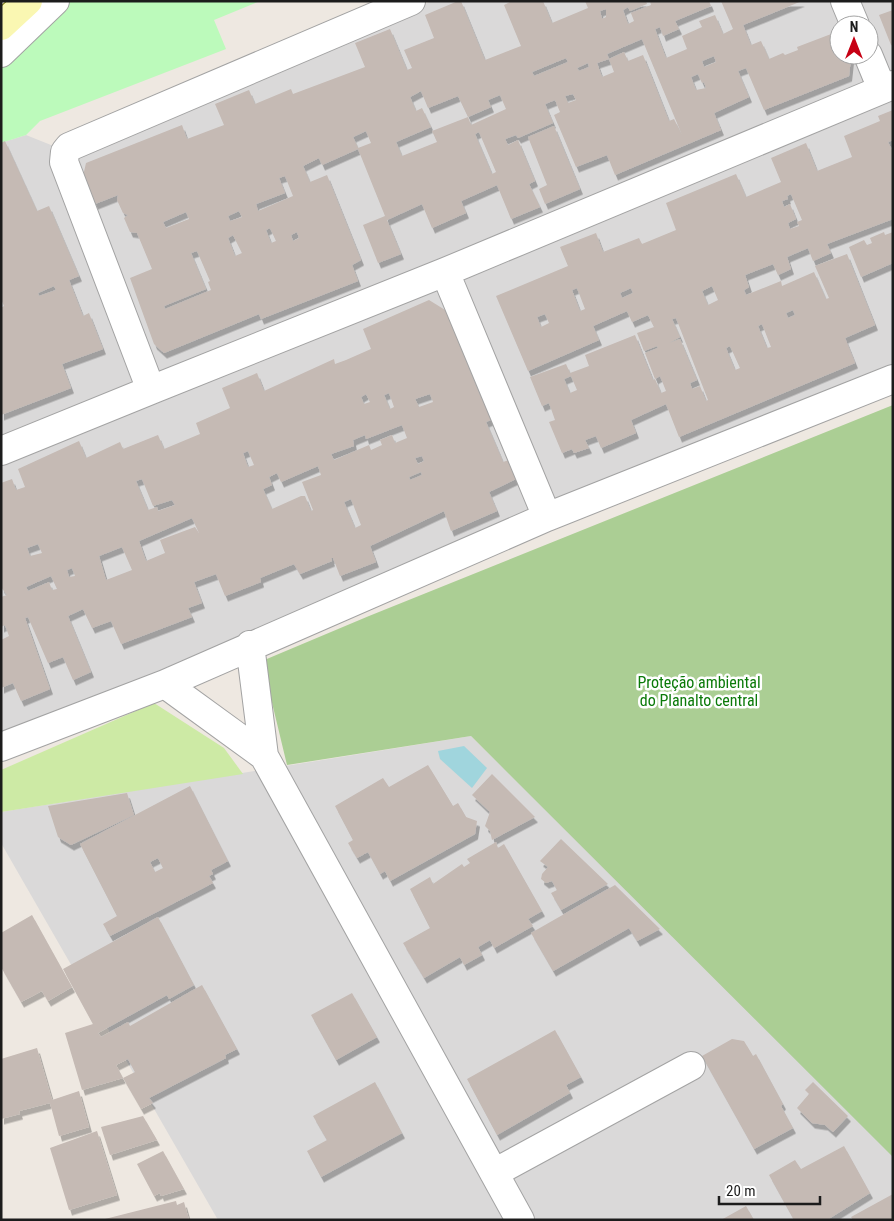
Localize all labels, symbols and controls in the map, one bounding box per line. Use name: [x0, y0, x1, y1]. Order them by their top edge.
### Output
north arrow: [829, 15, 879, 65]
text: N: [850, 19, 858, 35]
park label: Proteção ambiental do Planalto central: [637, 673, 761, 710]
scale bar: [719, 1174, 820, 1206]
text: 20 m: [726, 1182, 756, 1200]

